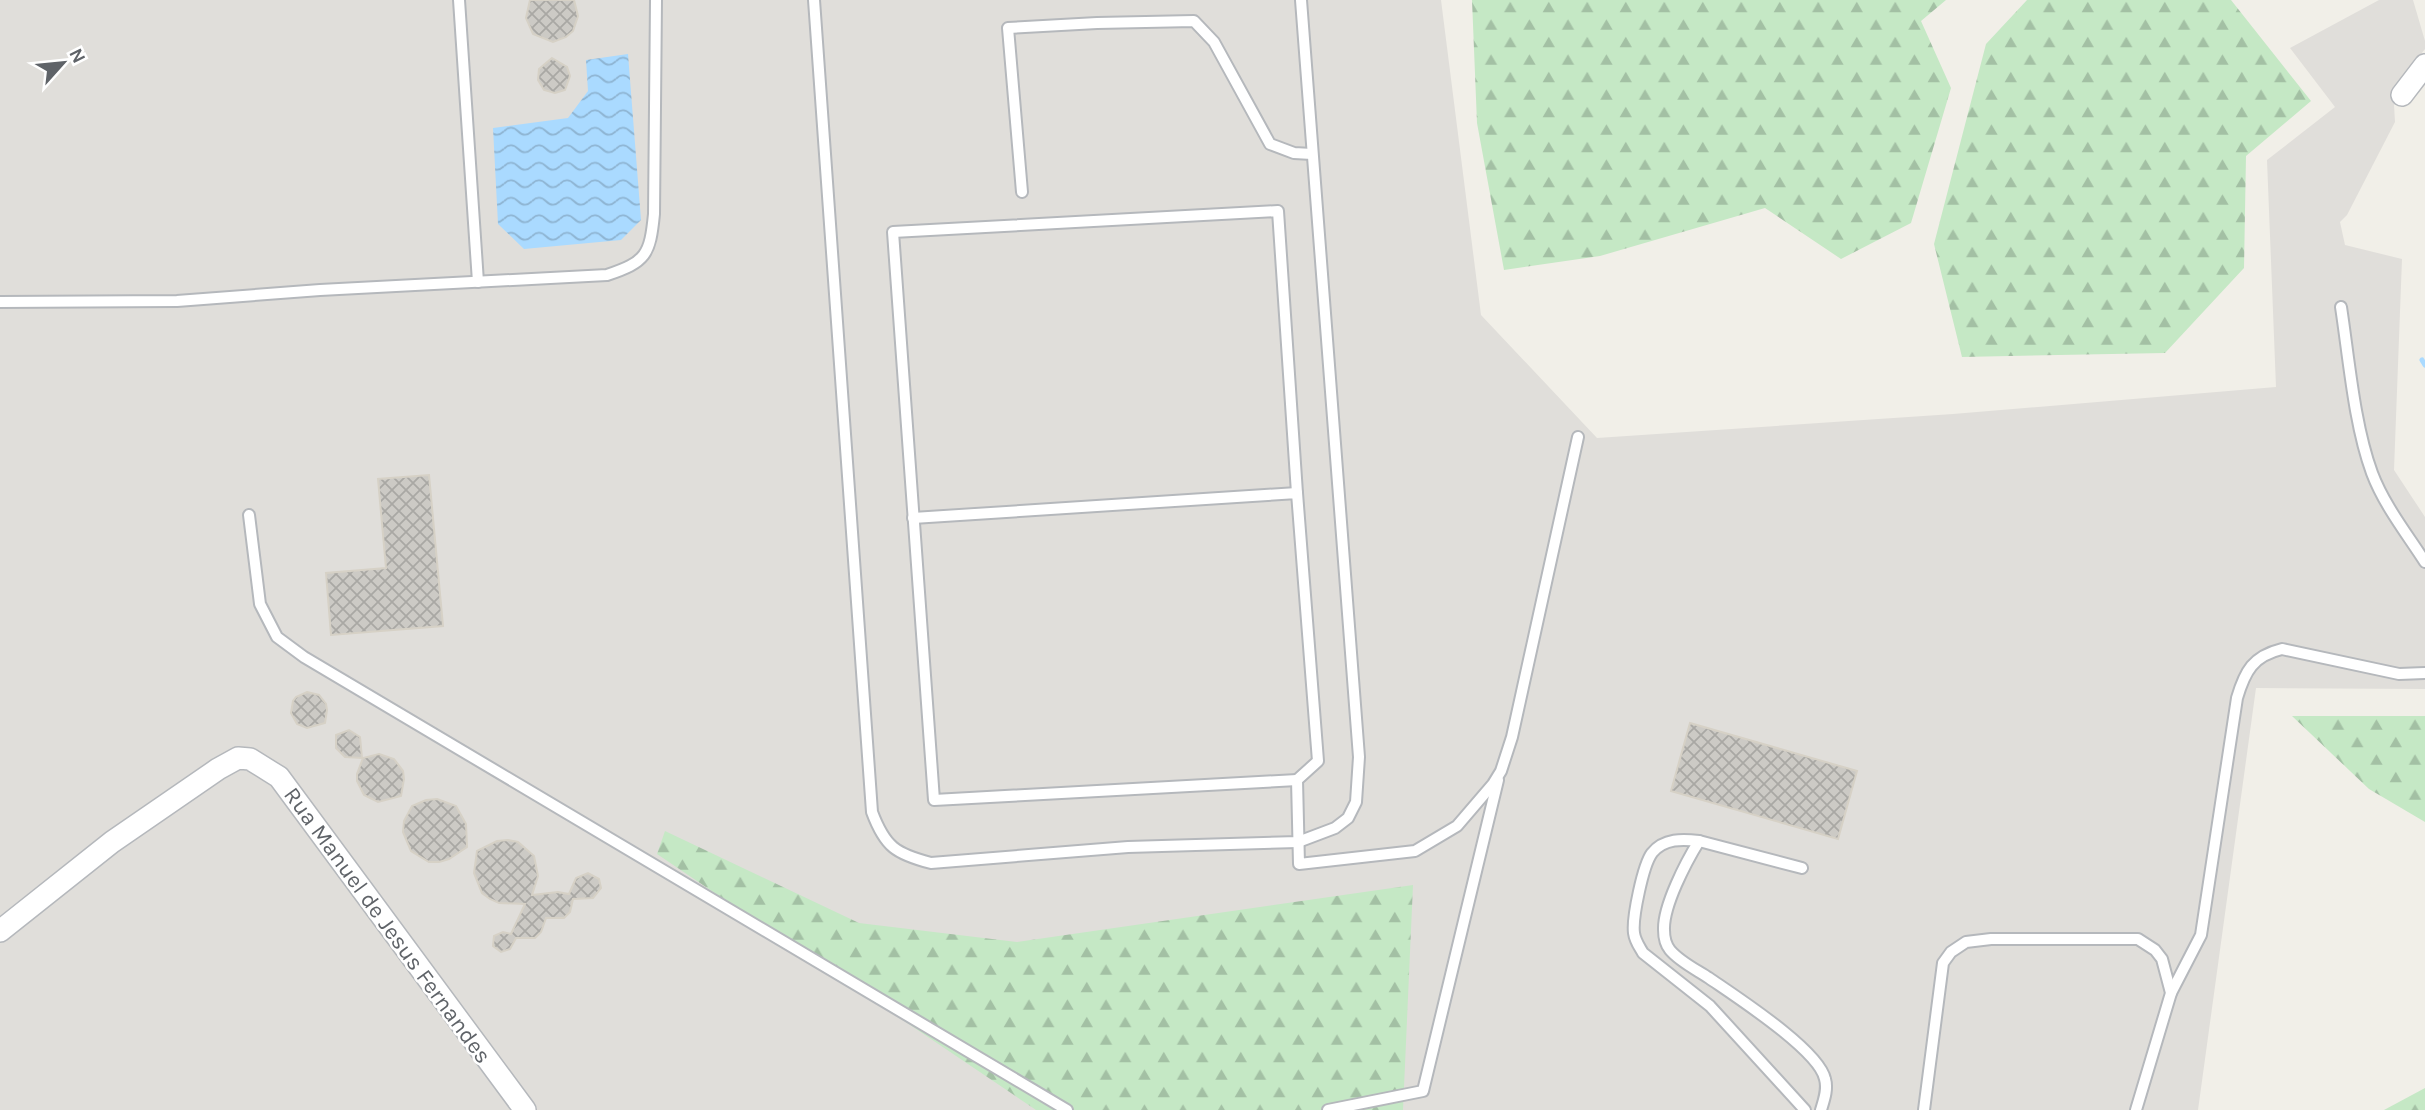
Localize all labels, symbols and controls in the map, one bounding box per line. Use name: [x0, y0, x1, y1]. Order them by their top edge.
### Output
north arrow: [28, 28, 98, 98]
text: N: [64, 45, 90, 67]
street label: Rua Manuel de Jesus Fernandes: [278, 782, 497, 1069]

